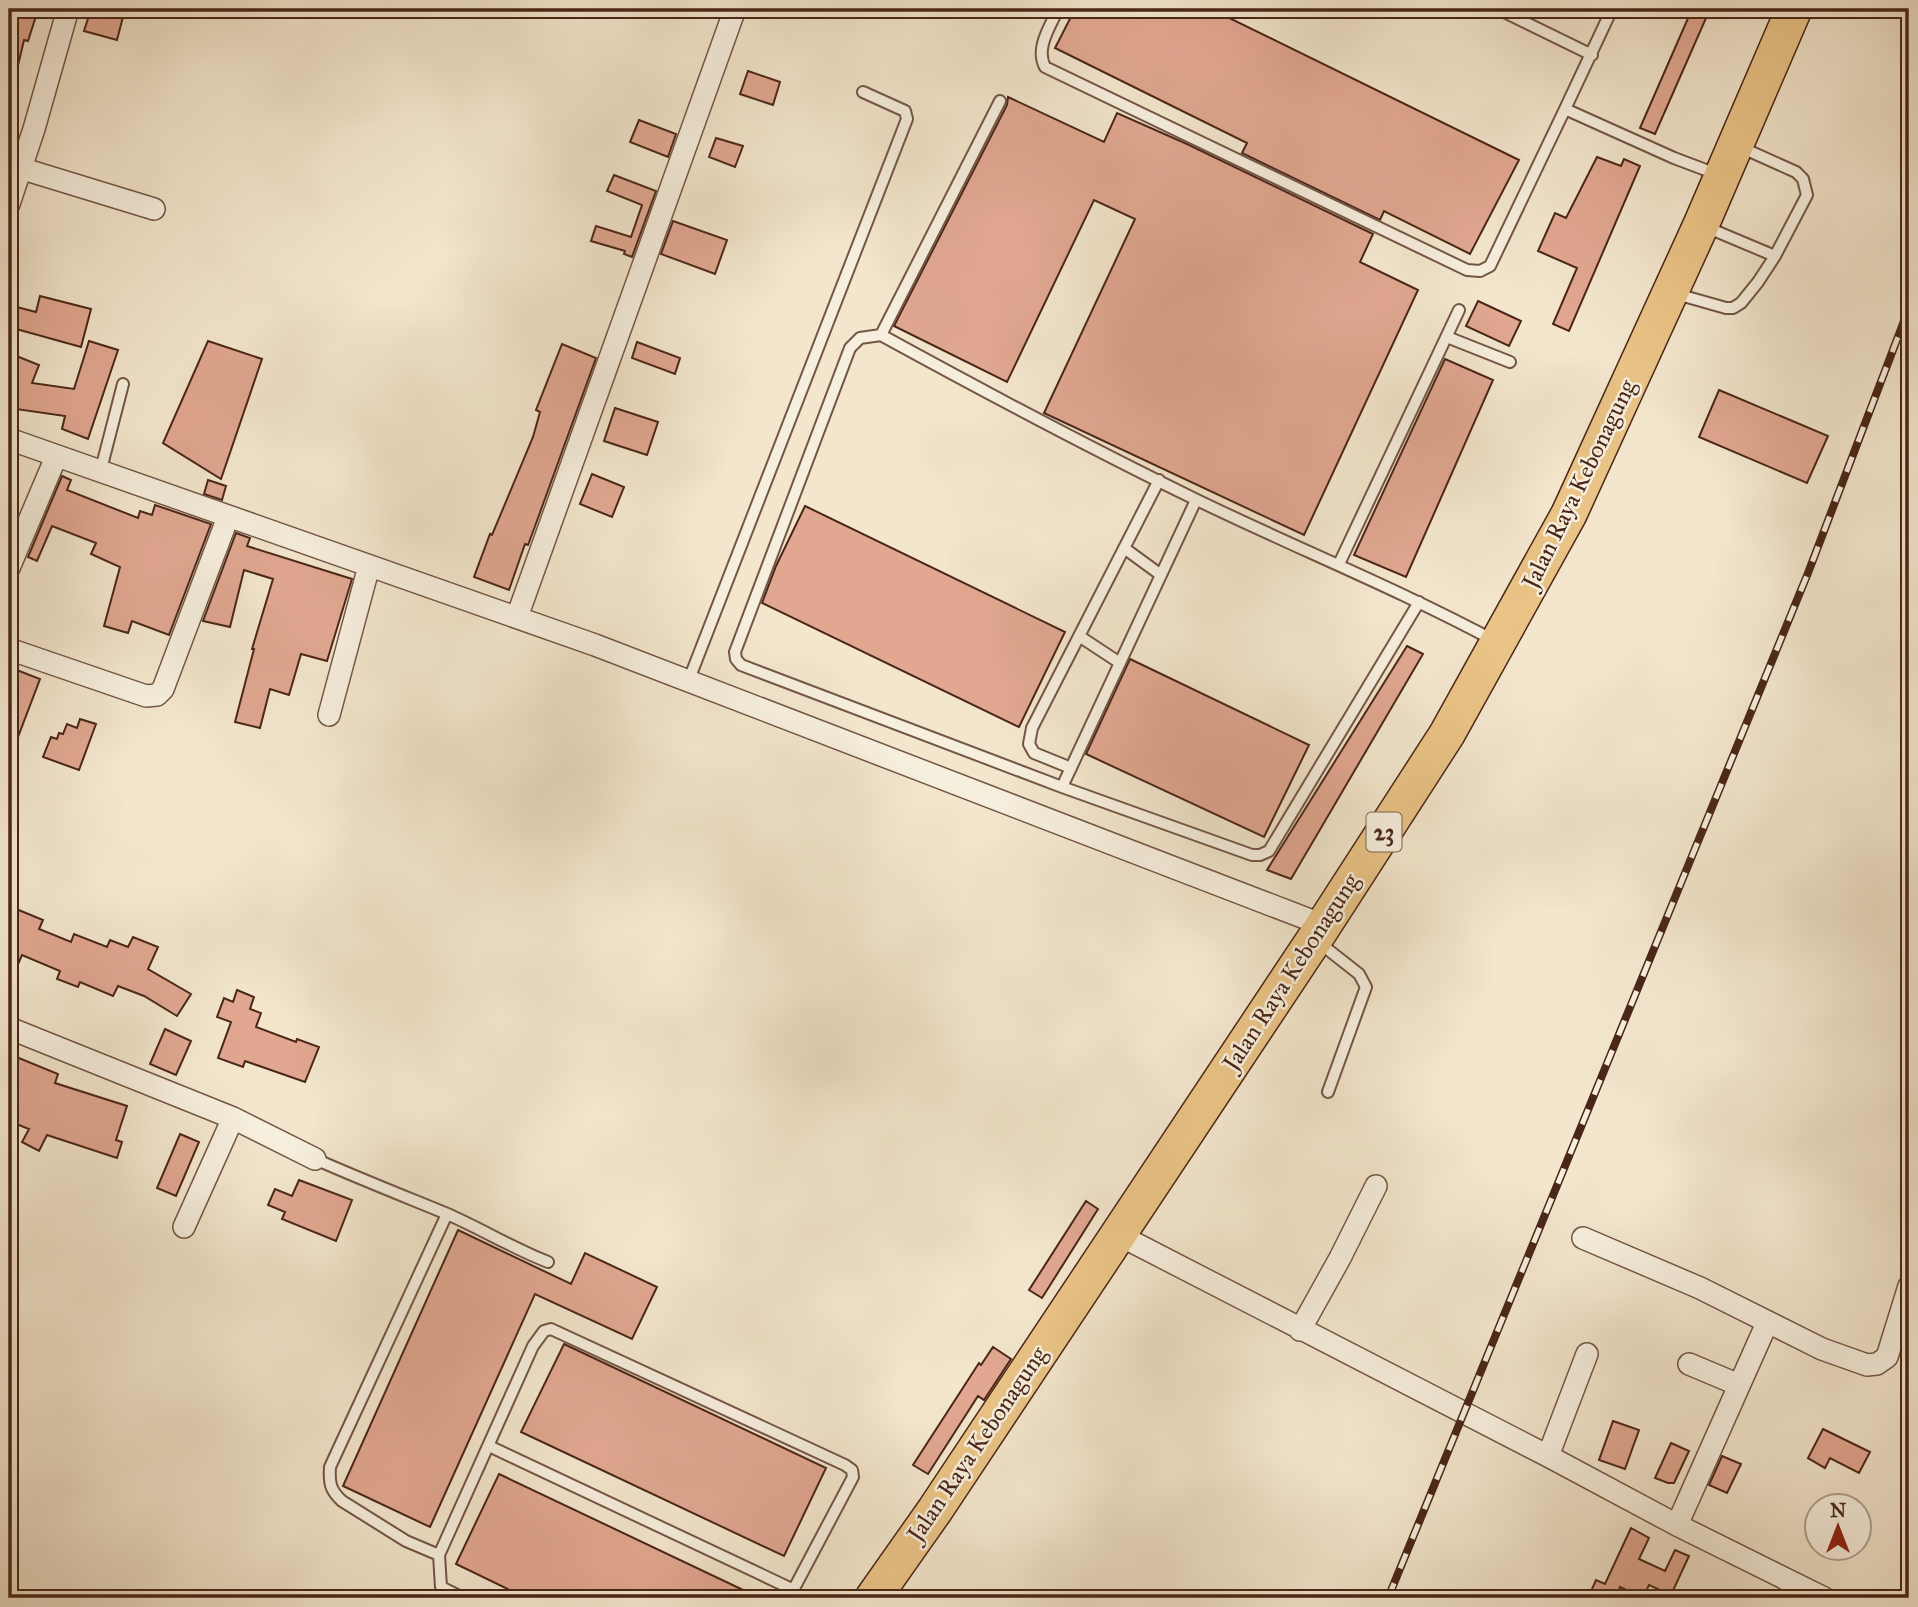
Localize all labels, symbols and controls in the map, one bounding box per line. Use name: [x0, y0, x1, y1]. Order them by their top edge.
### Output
street label: Jalan Raya Kebonagung: [1514, 374, 1643, 596]
road number: 23: [1366, 812, 1402, 852]
street label: Jalan Raya Kebonagung: [1214, 867, 1367, 1079]
street label: Jalan Raya Kebonagung: [899, 1340, 1054, 1550]
north arrow: [1802, 1492, 1872, 1562]
text: N: [1830, 1499, 1846, 1522]

